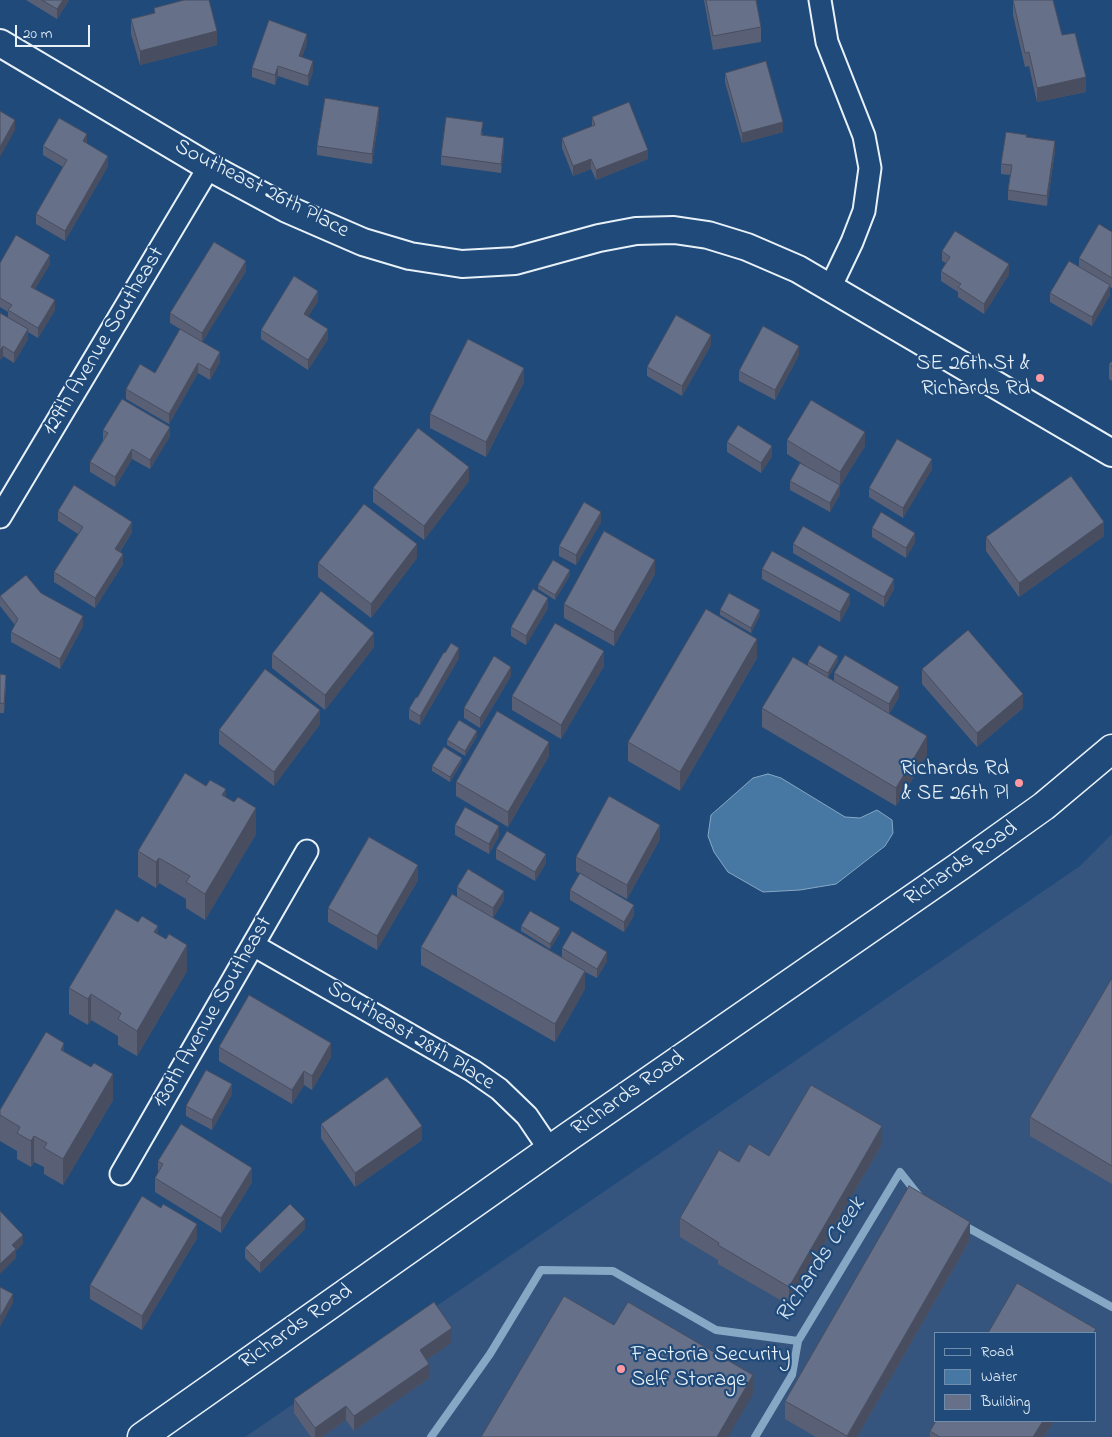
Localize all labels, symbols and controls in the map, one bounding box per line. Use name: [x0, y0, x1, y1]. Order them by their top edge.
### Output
scale bar: [18, 15, 92, 47]
text: 20 m: [23, 23, 52, 45]
street label: Southeast 26th Place: [169, 135, 353, 245]
street label: 129th Avenue Southeast: [38, 243, 172, 441]
place label: SE 26th St & Richards Rd: [916, 352, 1030, 404]
marker: SE 26th St & Richards Rd: [1034, 372, 1046, 384]
place label: Richards Rd & SE 26th Pl: [900, 757, 1009, 808]
marker: Richards Rd & SE 26th Pl: [1013, 777, 1025, 789]
street label: Richards Road: [900, 816, 1024, 914]
street label: 130th Avenue Southeast: [148, 913, 280, 1113]
street label: Southeast 28th Place: [321, 977, 499, 1097]
street label: Richards Road: [567, 1046, 691, 1144]
water label: Richards Creek: [771, 1193, 873, 1329]
street label: Richards Road: [235, 1279, 359, 1377]
legend: [934, 1332, 1097, 1422]
text: Road: [981, 1341, 1014, 1363]
place label: Factoria Security Self Storage: [631, 1343, 791, 1394]
marker: Factoria Security Self Storage: [615, 1363, 627, 1375]
text: Water: [981, 1366, 1017, 1388]
text: Building: [981, 1391, 1030, 1413]

